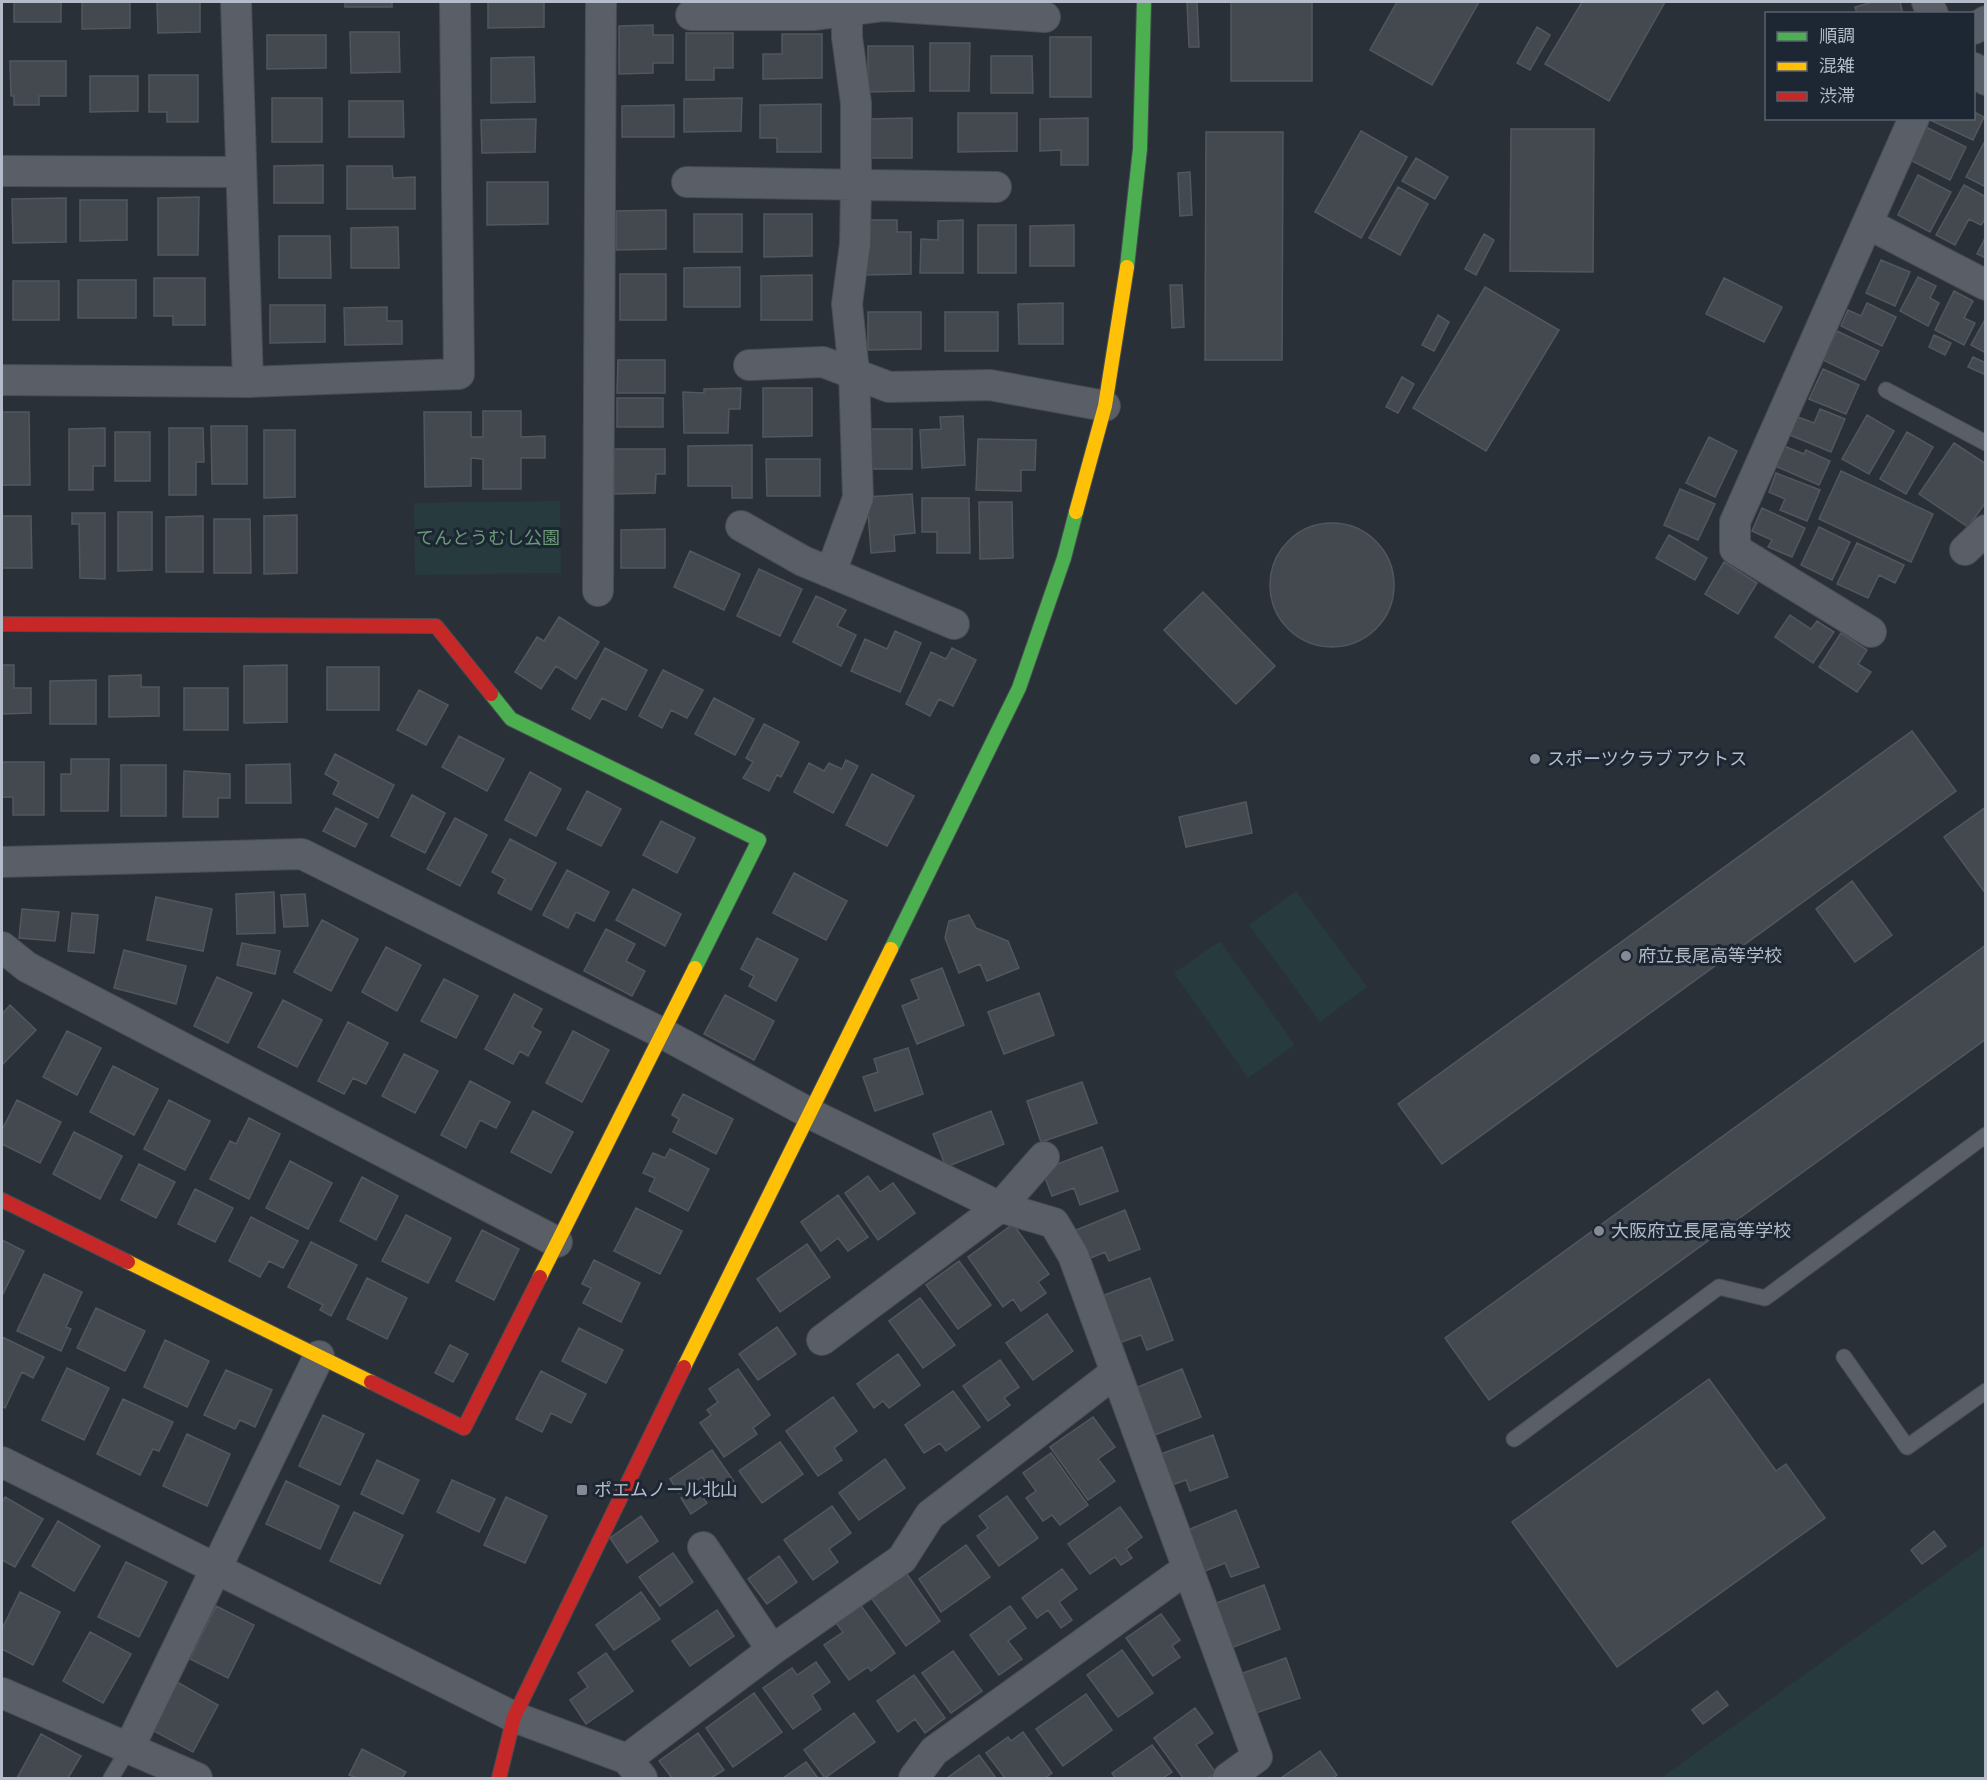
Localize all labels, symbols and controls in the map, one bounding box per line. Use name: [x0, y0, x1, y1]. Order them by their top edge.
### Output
legend: [1765, 12, 1975, 120]
text: 順調: [1819, 24, 1855, 49]
text: 混雑: [1819, 54, 1855, 79]
text: 渋滞: [1819, 84, 1855, 109]
park label: てんとうむし公園: [416, 526, 560, 551]
place label: スポーツクラブ アクトス: [1547, 747, 1747, 772]
marker: スポーツクラブ アクトス: [1528, 752, 1542, 766]
place label: 府立長尾高等学校: [1638, 944, 1782, 969]
marker: 府立長尾高等学校: [1619, 949, 1633, 963]
place label: 大阪府立長尾高等学校: [1611, 1219, 1791, 1244]
marker: 大阪府立長尾高等学校: [1592, 1224, 1606, 1238]
place label: ポエムノール北山: [594, 1478, 738, 1503]
marker: ポエムノール北山: [575, 1483, 589, 1497]

